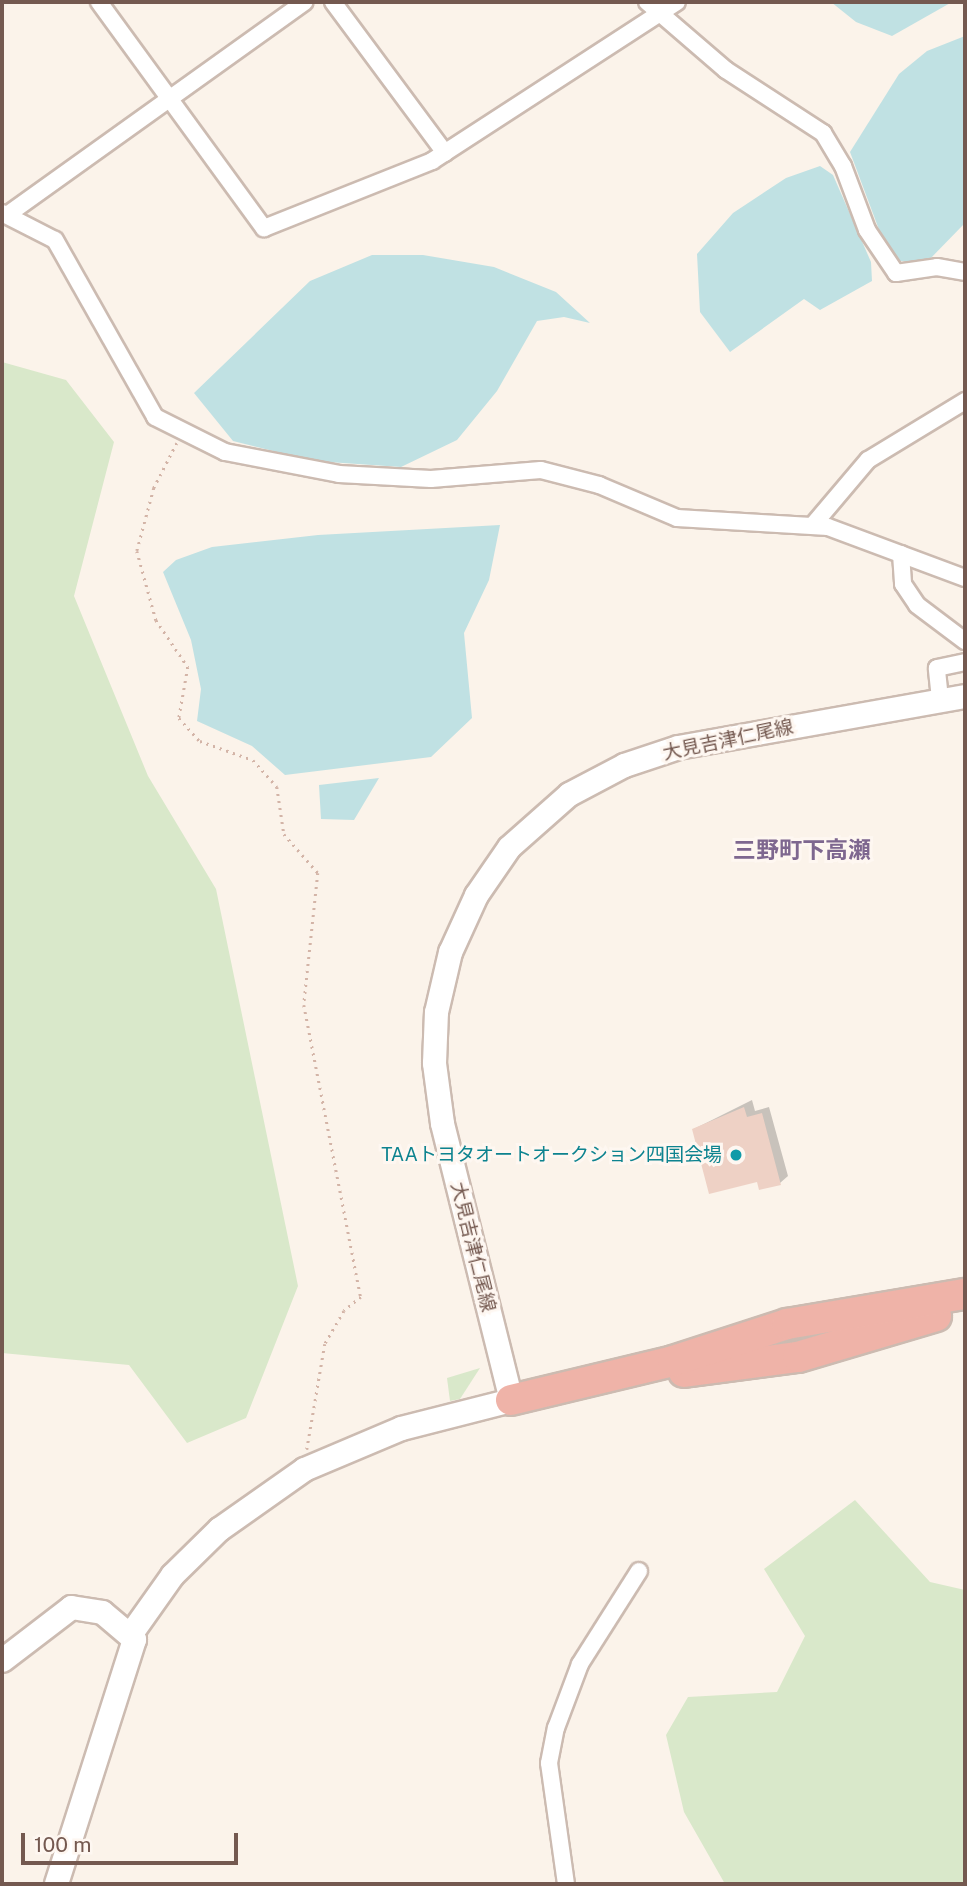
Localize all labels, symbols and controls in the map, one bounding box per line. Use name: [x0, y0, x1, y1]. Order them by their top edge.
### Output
street label: 大見吉津仁尾線: [661, 715, 795, 765]
district label: 三野町下高瀬: [733, 836, 871, 864]
place label: TAAトヨタオートオークション四国会場: [381, 1144, 722, 1166]
marker: TAAトヨタオートオークション四国会場: [728, 1147, 744, 1163]
street label: 大見吉津仁尾線: [446, 1180, 500, 1314]
scale bar: [24, 1820, 242, 1864]
text: 100 m: [34, 1832, 91, 1857]

